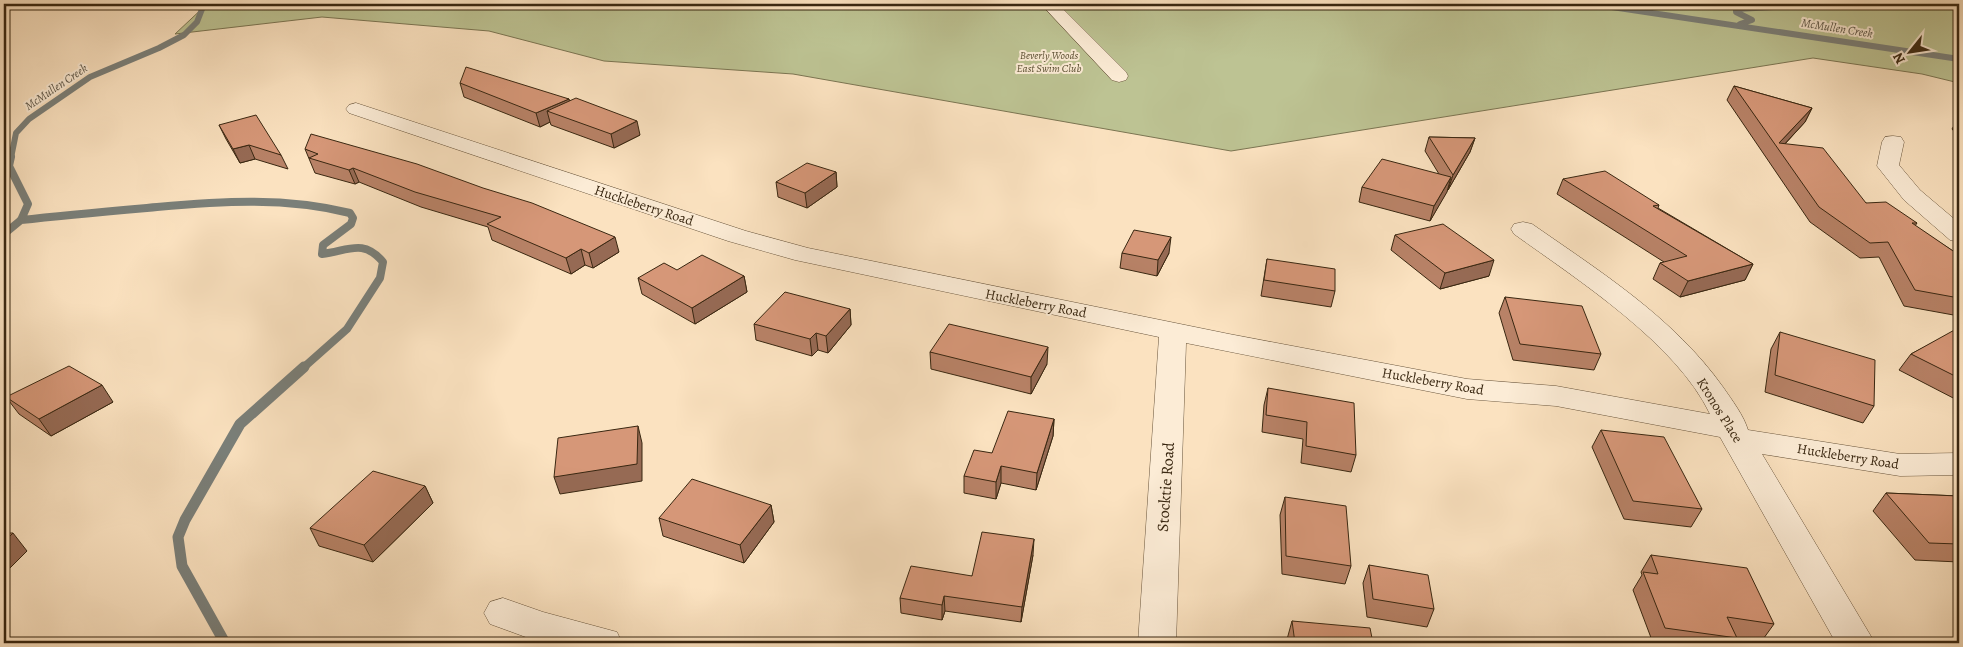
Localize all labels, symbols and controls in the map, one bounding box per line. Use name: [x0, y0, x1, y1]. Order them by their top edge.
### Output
water label: McMullen Creek: [1800, 14, 1875, 42]
north arrow: [1886, 28, 1936, 78]
park label: Beverly Woods East Swim Club: [1017, 48, 1081, 76]
text: N: [1888, 49, 1910, 67]
water label: McMullen Creek: [22, 60, 91, 114]
street label: Huckleberry Road: [592, 180, 696, 231]
street label: Huckleberry Road: [983, 284, 1089, 323]
street label: Huckleberry Road: [1380, 363, 1486, 400]
street label: Kronos Place: [1692, 374, 1747, 447]
street label: Huckleberry Road: [1795, 439, 1901, 474]
street label: Stocktie Road: [1152, 441, 1180, 533]

